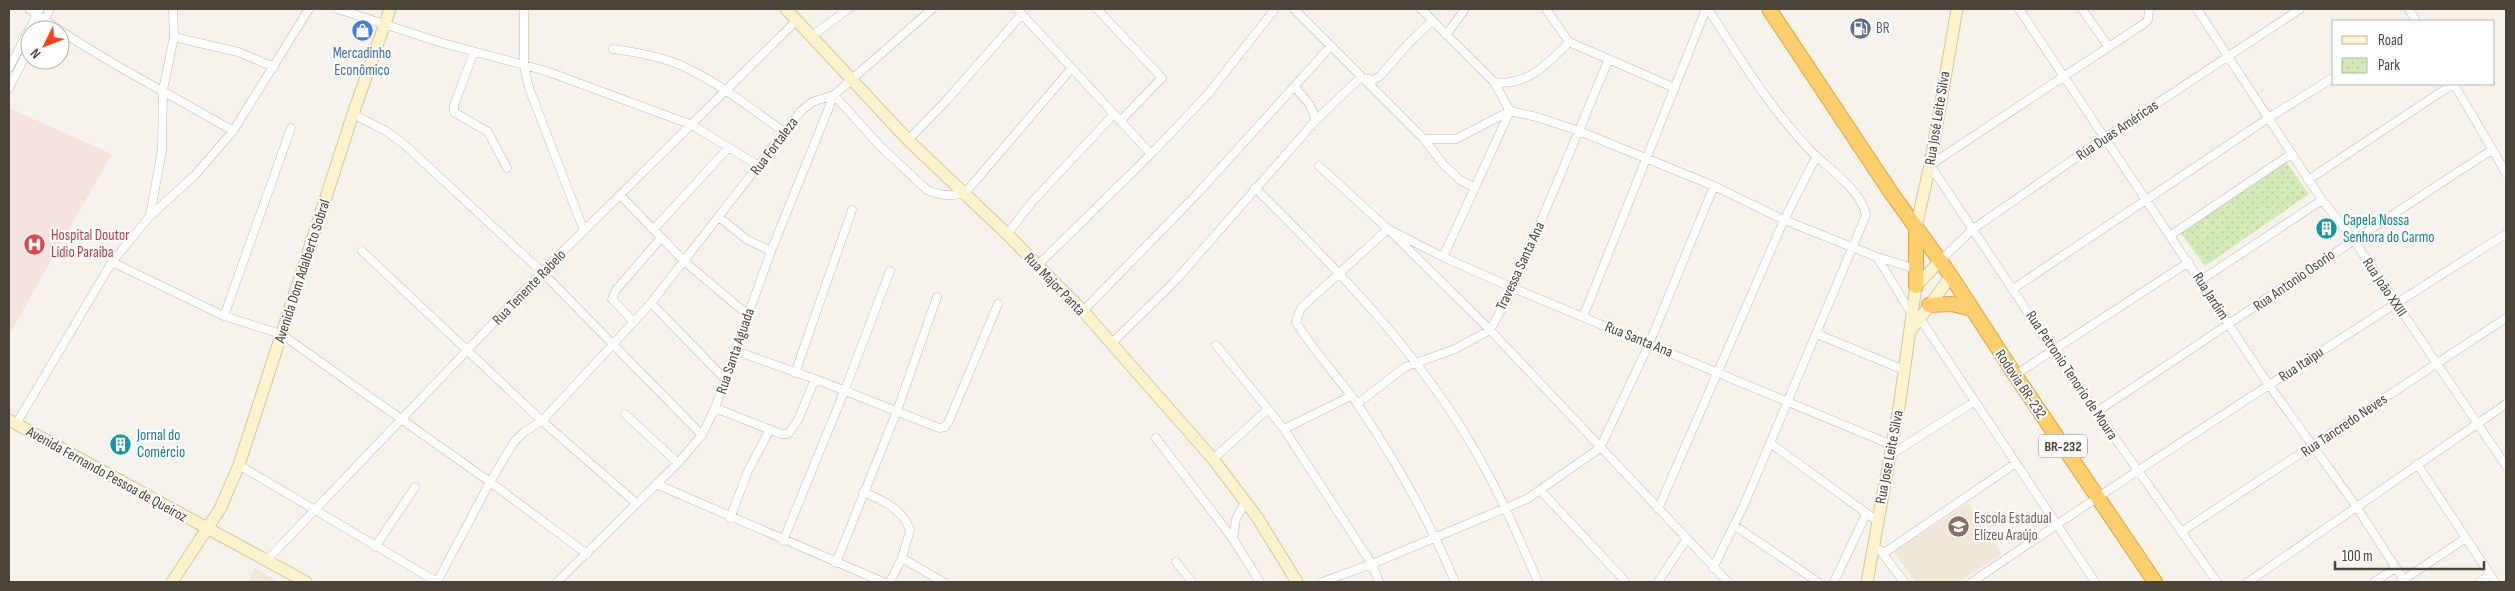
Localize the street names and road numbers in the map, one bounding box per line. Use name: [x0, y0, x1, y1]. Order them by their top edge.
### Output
street label: Rua José Leite Silva: [1921, 70, 1954, 166]
street label: Rua Duas Américas: [2073, 96, 2162, 165]
street label: Rua Fortaleza: [746, 113, 803, 179]
street label: Avenida Dom Adalberto Sobral: [270, 197, 335, 346]
street label: Travessa Santa Ana: [1492, 219, 1549, 313]
street label: Rua Tenente Rabelo: [488, 245, 570, 329]
street label: Rua Antonio Osorio: [2250, 245, 2339, 316]
street label: Rua Major Panta: [1020, 249, 1090, 320]
street label: Rua João XXIII: [2358, 254, 2411, 320]
street label: Rua Jardim: [2188, 269, 2233, 324]
street label: Rua Santa Aguada: [712, 306, 759, 397]
street label: Rua Petronio Tenorio de Moura: [2021, 307, 2122, 444]
street label: Rua Santa Ana: [1602, 317, 1676, 362]
street label: Rua Itaipu: [2275, 343, 2327, 386]
street label: Rodovia BR-232: [1990, 346, 2051, 423]
street label: Rua Tancredo Neves: [2297, 390, 2391, 461]
street label: Rua Jose Leite Silva: [1871, 408, 1908, 505]
street label: Avenida Fernando Pessoa de Queiroz: [22, 422, 191, 527]
road number: BR-232: [2039, 434, 2087, 458]

